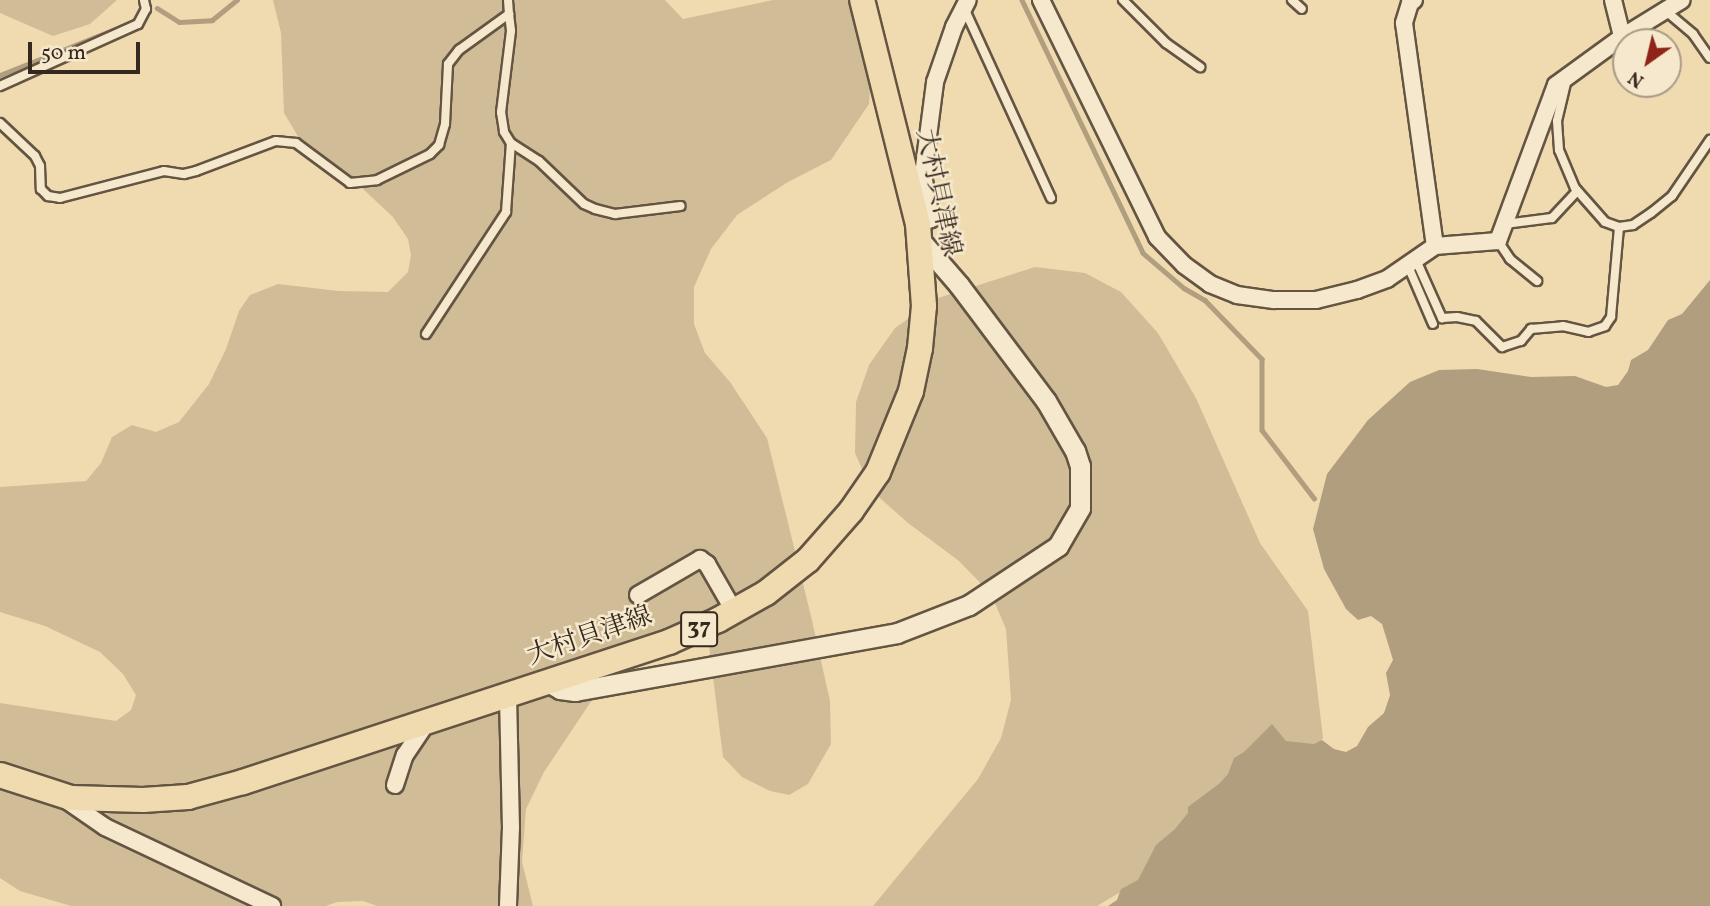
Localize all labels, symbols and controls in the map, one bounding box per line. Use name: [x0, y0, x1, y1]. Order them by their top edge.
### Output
scale bar: [32, 28, 144, 72]
north arrow: [1612, 28, 1682, 98]
text: 50 m: [41, 39, 86, 68]
text: N: [1623, 64, 1649, 93]
street label: 大村貝津線: [908, 126, 966, 260]
street label: 大村貝津線: [523, 601, 657, 673]
road number: 37: [680, 608, 718, 650]

